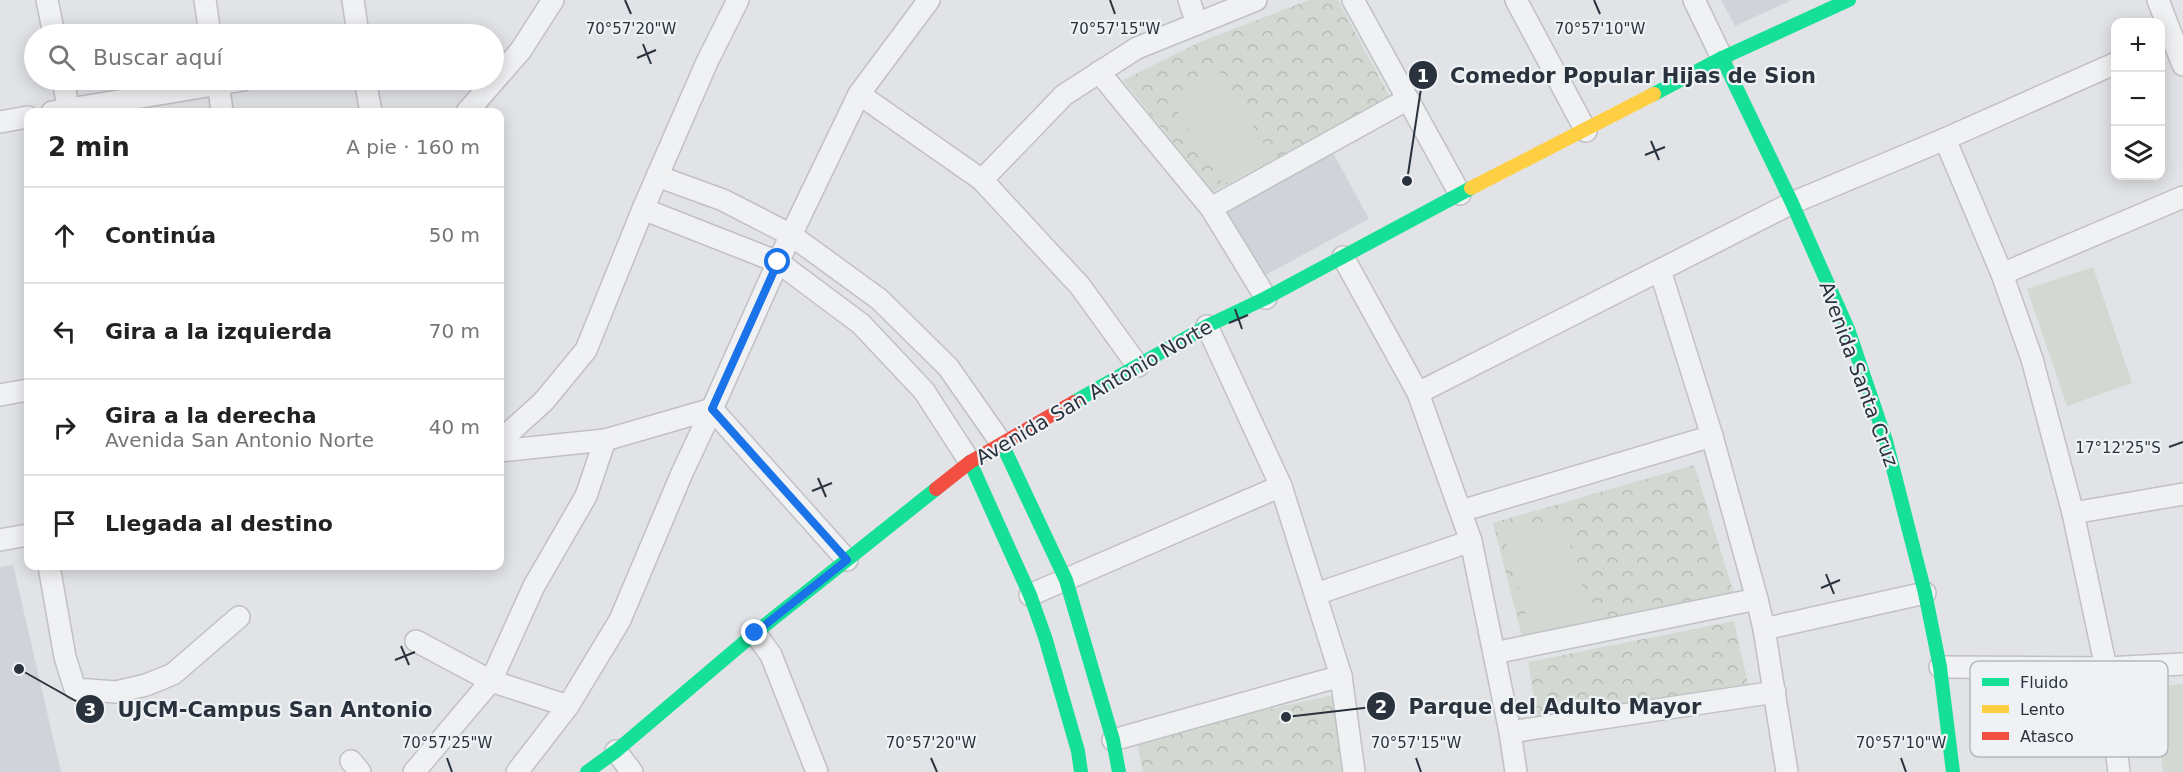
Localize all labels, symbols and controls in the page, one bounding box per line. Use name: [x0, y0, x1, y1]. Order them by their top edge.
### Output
map controls: [2111, 18, 2165, 180]
button: +: [2111, 18, 2165, 72]
text: 70°57'20"W: [586, 20, 676, 38]
text: 70°57'15"W: [1070, 20, 1160, 38]
text: 70°57'10"W: [1555, 20, 1645, 38]
search box: [24, 24, 504, 90]
icon: search: [45, 41, 78, 74]
text: Buscar aquí: [93, 45, 223, 70]
callout: Comedor Popular Hijas de Sion: [1408, 56, 1828, 95]
text: Comedor Popular Hijas de Sion: [1450, 64, 1816, 88]
text: 1: [1417, 65, 1429, 86]
button: −: [2111, 72, 2165, 126]
button: layers: [2111, 126, 2165, 180]
text: 2 min: [48, 132, 130, 162]
text: A pie · 160 m: [346, 135, 480, 159]
icon: ahead: [48, 219, 81, 252]
text: Continúa: [105, 223, 216, 248]
text: 50 m: [429, 223, 480, 247]
route start: [764, 248, 790, 274]
street label: Avenida Santa Cruz: [1814, 278, 1904, 470]
street label: Avenida San Antonio Norte: [972, 314, 1216, 470]
icon: left: [48, 315, 81, 348]
text: Gira a la izquierda: [105, 319, 332, 344]
text: 70 m: [429, 319, 480, 343]
text: Gira a la derecha: [105, 403, 317, 428]
icon: right: [48, 411, 81, 444]
text: 40 m: [429, 415, 480, 439]
text: Avenida San Antonio Norte: [105, 428, 374, 452]
text: 17°12'25"S: [2075, 439, 2161, 457]
icon: arrive: [48, 507, 81, 540]
text: Llegada al destino: [105, 511, 333, 536]
route end: [741, 619, 767, 645]
legend: [1970, 661, 2168, 757]
text: Fluido: [2020, 673, 2068, 692]
callout: Parque del Adulto Mayor: [1366, 687, 1713, 726]
callout: UJCM-Campus San Antonio: [75, 690, 444, 729]
text: Parque del Adulto Mayor: [1409, 695, 1702, 719]
text: 2: [1375, 696, 1387, 717]
text: UJCM-Campus San Antonio: [118, 698, 432, 722]
text: 3: [84, 699, 96, 720]
text: Lento: [2020, 700, 2065, 719]
text: Atasco: [2020, 727, 2074, 746]
text: 70°57'25"W: [402, 734, 492, 752]
text: 70°57'20"W: [886, 734, 976, 752]
text: 70°57'15"W: [1371, 734, 1461, 752]
text: 70°57'10"W: [1856, 734, 1946, 752]

